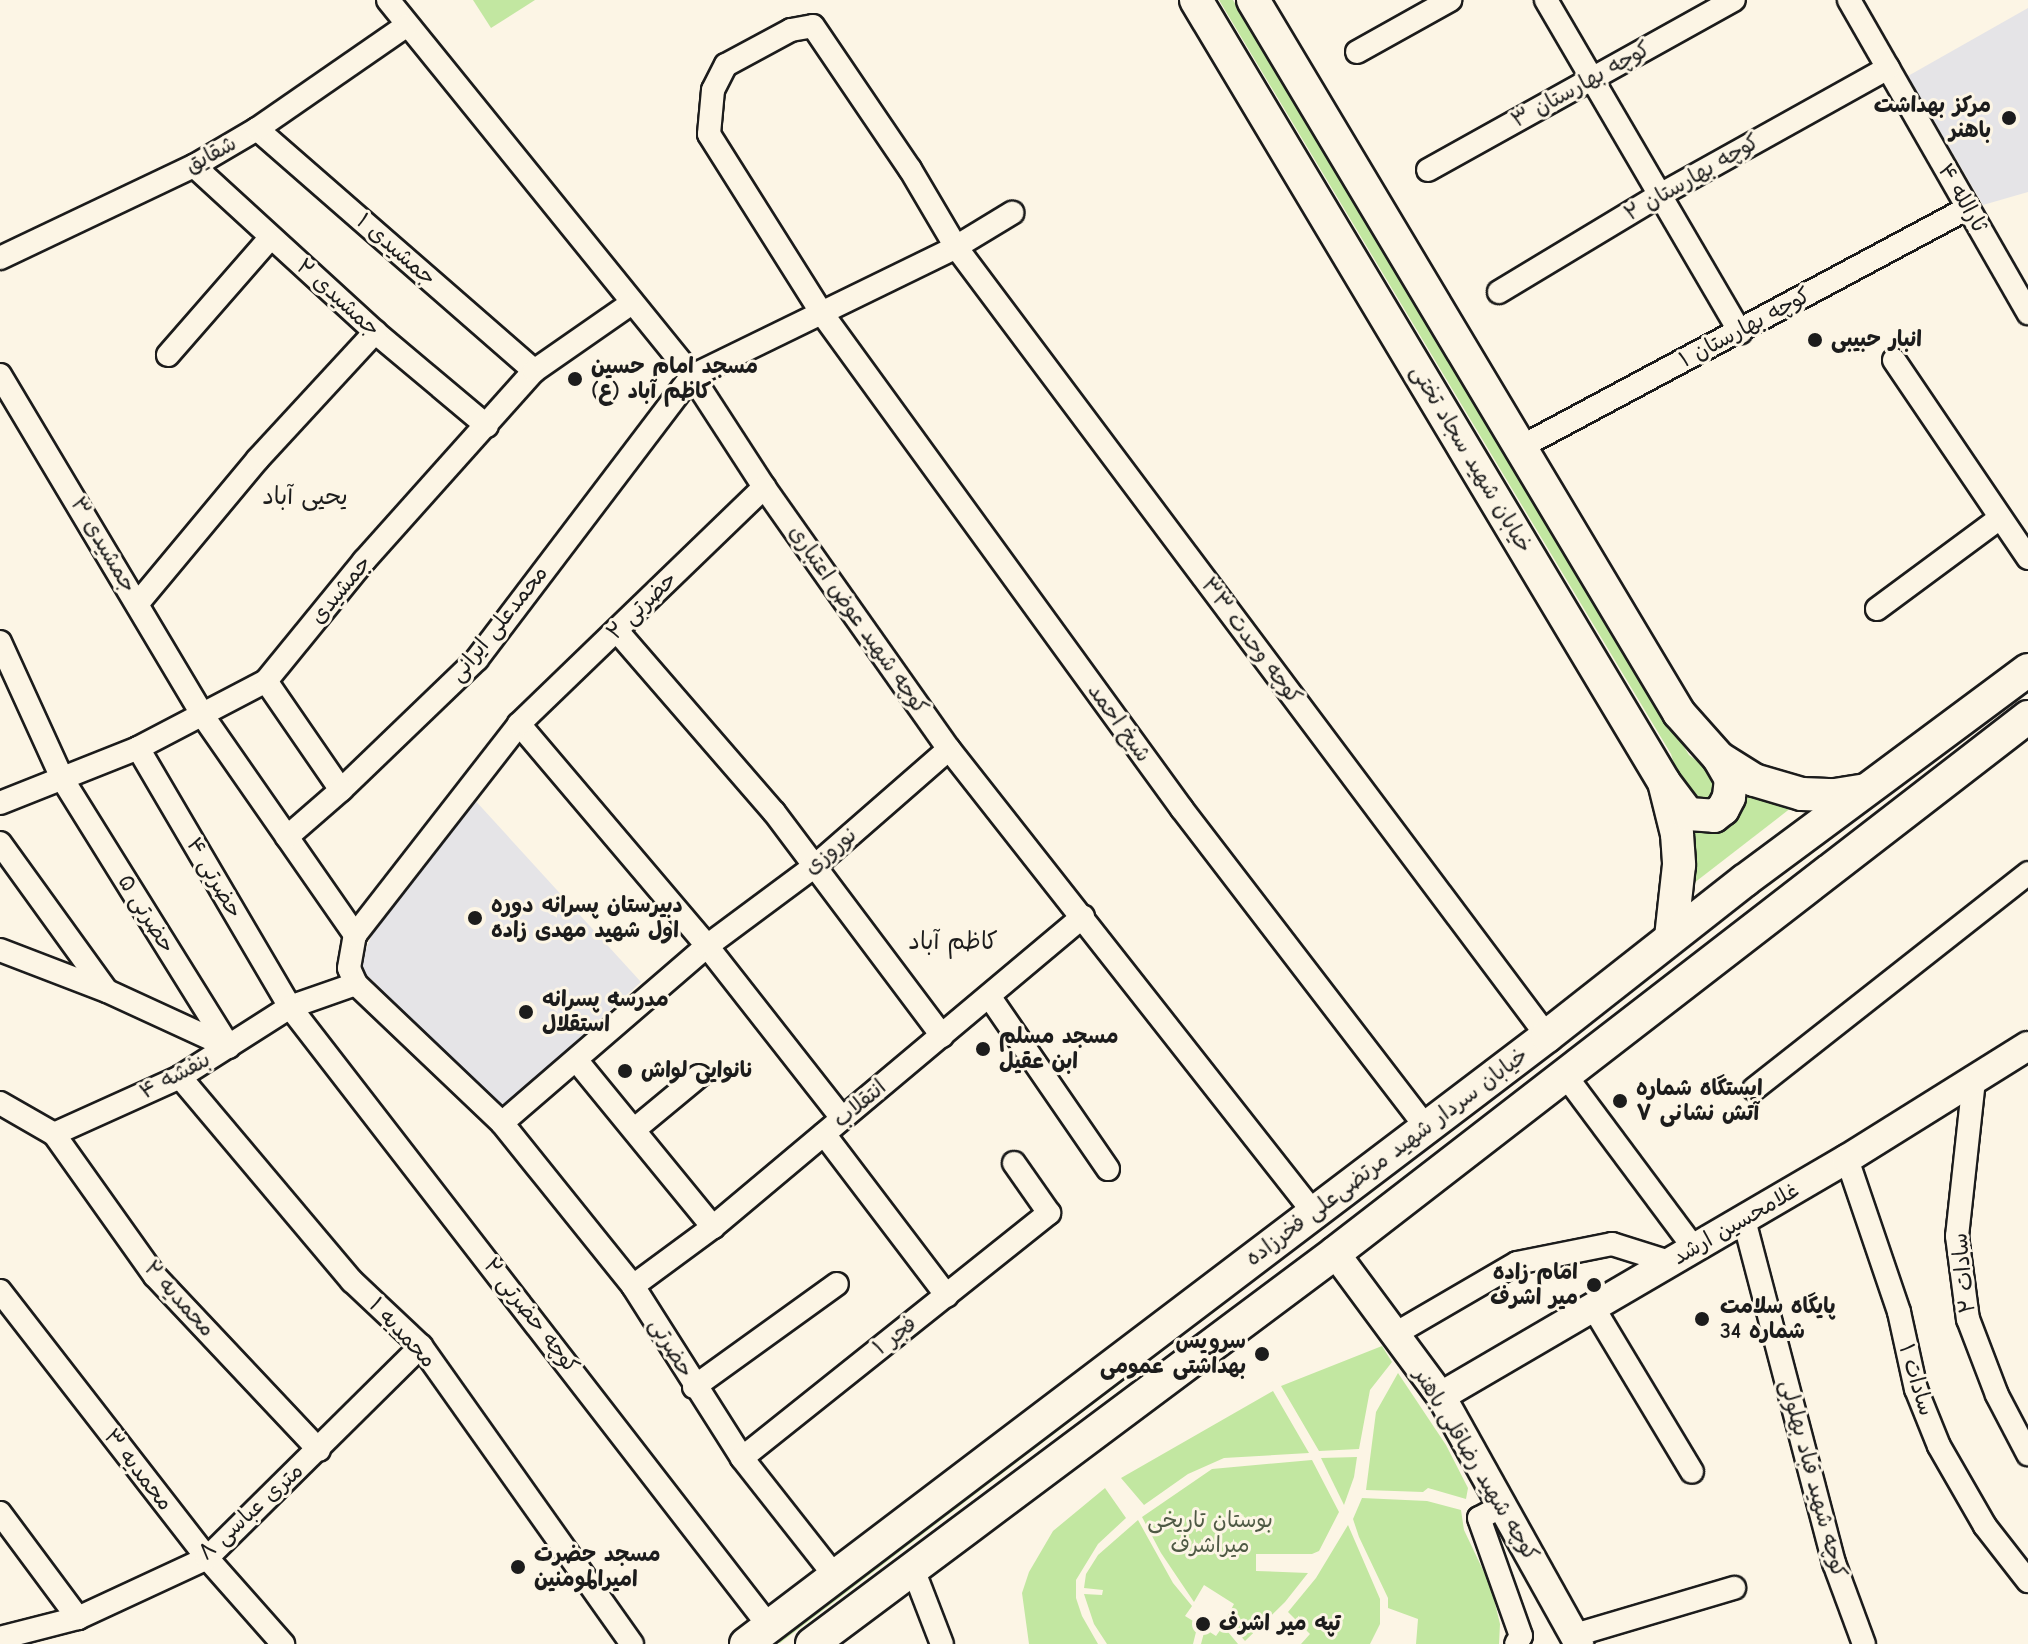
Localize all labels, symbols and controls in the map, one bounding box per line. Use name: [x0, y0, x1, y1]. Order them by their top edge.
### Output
street label: کوچه بهارستان ۳: [1507, 36, 1655, 134]
place label: مرکز بهداشت باهنر: [1874, 92, 1991, 144]
marker: مرکز بهداشت باهنر: [1998, 107, 2020, 129]
street label: کوچه بهارستان ۲: [1620, 129, 1764, 227]
street label: شقایق: [181, 130, 241, 180]
street label: ثارالله ۴: [1932, 159, 1992, 237]
street label: جمشیدی ۱: [351, 208, 441, 292]
street label: جمشیدی ۲: [291, 254, 385, 342]
street label: کوچه بهارستان ۱: [1675, 282, 1815, 374]
place label: انبار حبیبی: [1831, 327, 1922, 353]
marker: انبار حبیبی: [1806, 331, 1824, 349]
place label: مسجد امام حسین (ع) کاظم آباد: [591, 353, 758, 404]
street label: خیابان شهید سجاد تختی: [1404, 360, 1538, 558]
marker: مسجد امام حسین (ع) کاظم آباد: [566, 370, 584, 388]
district label: یحیی آباد: [262, 483, 348, 511]
street label: جمشیدی ۳: [64, 492, 142, 598]
street label: کوچه شهید عوض اعتباری: [783, 520, 933, 720]
street label: جمشیدی: [305, 550, 377, 630]
street label: محمدعلی ایرانی: [444, 561, 554, 687]
street label: حضرتی ۲: [601, 566, 683, 646]
street label: کوچه وحدت ۳۳: [1195, 573, 1307, 709]
street label: شیخ احمد: [1082, 679, 1156, 767]
street label: نوروزی: [799, 821, 863, 881]
street label: حضرتی ۴: [180, 833, 248, 923]
street label: حضرتی ۵: [112, 870, 180, 958]
place label: دبیرستان پسرانه دوره اول شهید مهدی زاده: [491, 892, 683, 944]
marker: دبیرستان پسرانه دوره اول شهید مهدی زاده: [466, 909, 484, 927]
district label: کاظم آباد: [908, 928, 998, 956]
place label: مدرسه پسرانه استقلال: [542, 986, 669, 1038]
marker: مدرسه پسرانه استقلال: [517, 1003, 535, 1021]
place label: مسجد مسلم ابن عقیل: [999, 1023, 1119, 1074]
marker: مسجد مسلم ابن عقیل: [974, 1040, 992, 1058]
street label: خیابان سردار شهید مرتضی‌علی فخرزاده: [1241, 1042, 1533, 1272]
street label: بنفشه ۴: [135, 1046, 215, 1106]
place label: نانوایی لواش: [641, 1058, 754, 1084]
marker: نانوایی لواش: [616, 1062, 634, 1080]
street label: انتقلاب: [828, 1074, 892, 1134]
place label: ایستگاه شماره ۷ آتش نشانی: [1636, 1075, 1763, 1126]
marker: ایستگاه شماره ۷ آتش نشانی: [1611, 1092, 1629, 1110]
street label: غلامحسین ارشد: [1668, 1177, 1804, 1271]
street label: سادات ۲: [1947, 1232, 1981, 1314]
street label: کوچه حضرتی ۲: [478, 1253, 584, 1379]
street label: محمدیه ۲: [138, 1256, 220, 1342]
place label: امام زاده میر اشرف: [1490, 1259, 1578, 1310]
marker: امام زاده میر اشرف: [1585, 1276, 1603, 1294]
street label: محمدیه ۱: [363, 1292, 441, 1374]
place label: پایگاه سلامت شماره 34: [1720, 1293, 1836, 1344]
marker: پایگاه سلامت شماره 34: [1691, 1308, 1713, 1330]
street label: فجر ۱: [868, 1311, 922, 1361]
street label: حضرتی: [643, 1313, 699, 1383]
place label: سرویس بهداشتی عمومی: [1100, 1328, 1246, 1380]
street label: سادات ۱: [1893, 1341, 1939, 1419]
marker: سرویس بهداشتی عمومی: [1253, 1345, 1271, 1363]
street label: کوچه شهید رضاقلی باهنر: [1408, 1364, 1544, 1566]
street label: کوچه شهید قباد بهلولی: [1774, 1377, 1852, 1581]
street label: محمدیه ۳: [98, 1424, 178, 1516]
street label: ۸ متری عباسی: [193, 1458, 309, 1566]
park label: بوستان تاریخی میراشرف: [1147, 1507, 1273, 1558]
place label: مسجد حضرت امیرالمومنین: [534, 1541, 661, 1592]
marker: مسجد حضرت امیرالمومنین: [509, 1558, 527, 1576]
place label: تپه میر اشرف: [1219, 1611, 1341, 1637]
marker: تپه میر اشرف: [1194, 1615, 1212, 1633]

